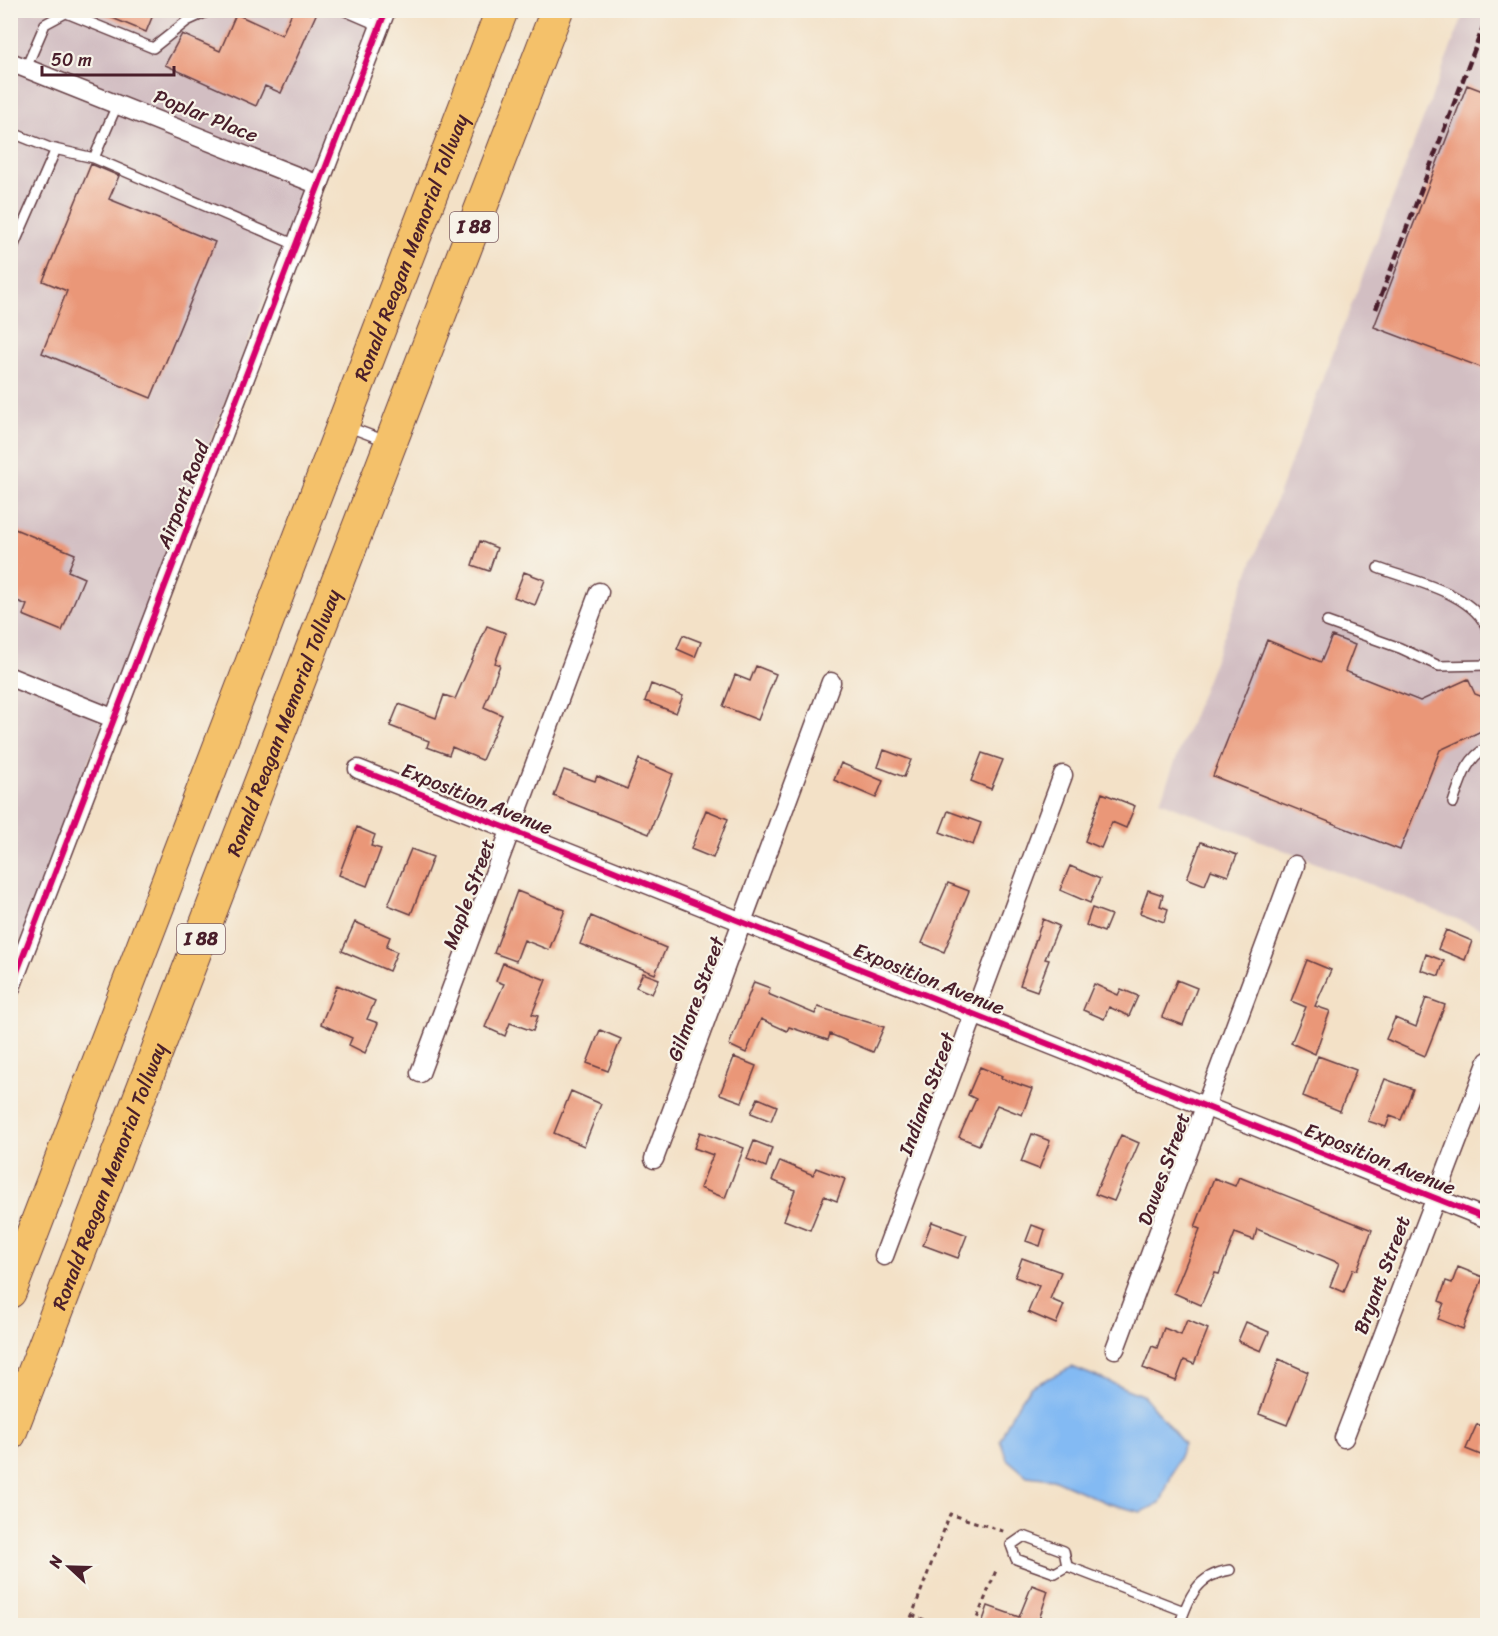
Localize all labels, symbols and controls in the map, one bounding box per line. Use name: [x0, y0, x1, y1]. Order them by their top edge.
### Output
scale bar: [42, 39, 174, 77]
text: 50 m: [51, 44, 92, 76]
street label: Poplar Place: [148, 79, 264, 153]
street label: Ronald Reagan Memorial Tollway: [344, 108, 478, 386]
road number: I 88: [450, 212, 498, 242]
street label: Airport Road: [146, 435, 220, 555]
street label: Ronald Reagan Memorial Tollway: [216, 583, 351, 861]
street label: Exposition Avenue: [396, 753, 558, 845]
street label: Maple Street: [433, 833, 505, 954]
road number: I 88: [177, 924, 225, 954]
street label: Gilmore Street: [657, 931, 735, 1066]
street label: Exposition Avenue: [848, 933, 1010, 1025]
street label: Indiana Street: [888, 1027, 966, 1162]
street label: Ronald Reagan Memorial Tollway: [42, 1037, 176, 1315]
street label: Dawes Street: [1127, 1107, 1201, 1230]
street label: Exposition Avenue: [1299, 1113, 1461, 1205]
street label: Bryant Street: [1343, 1210, 1421, 1340]
north arrow: [39, 1537, 99, 1597]
text: N: [40, 1550, 71, 1573]

